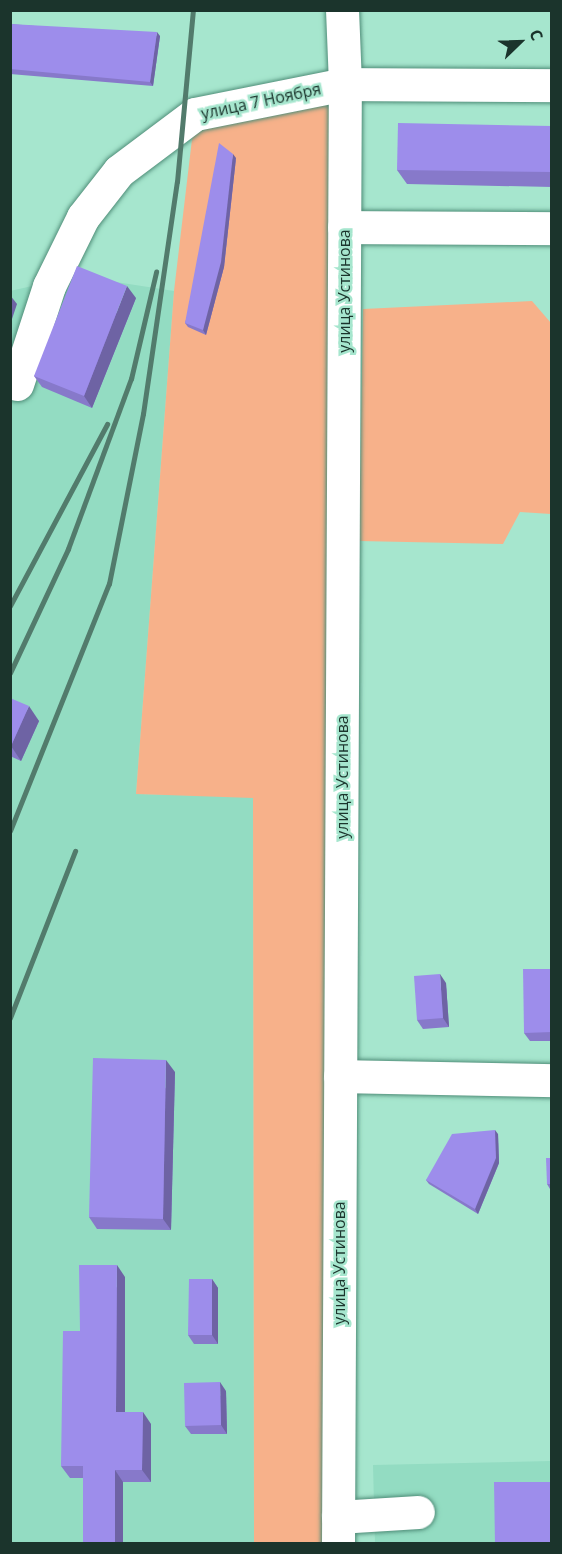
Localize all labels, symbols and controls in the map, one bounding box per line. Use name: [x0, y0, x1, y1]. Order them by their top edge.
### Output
north arrow: [490, 12, 550, 72]
text: С: [524, 26, 549, 44]
street label: улица 7 Ноября: [199, 79, 323, 123]
street label: улица Устинова: [334, 229, 354, 353]
street label: улица Устинова: [332, 715, 352, 839]
street label: улица Устинова: [329, 1201, 349, 1325]

